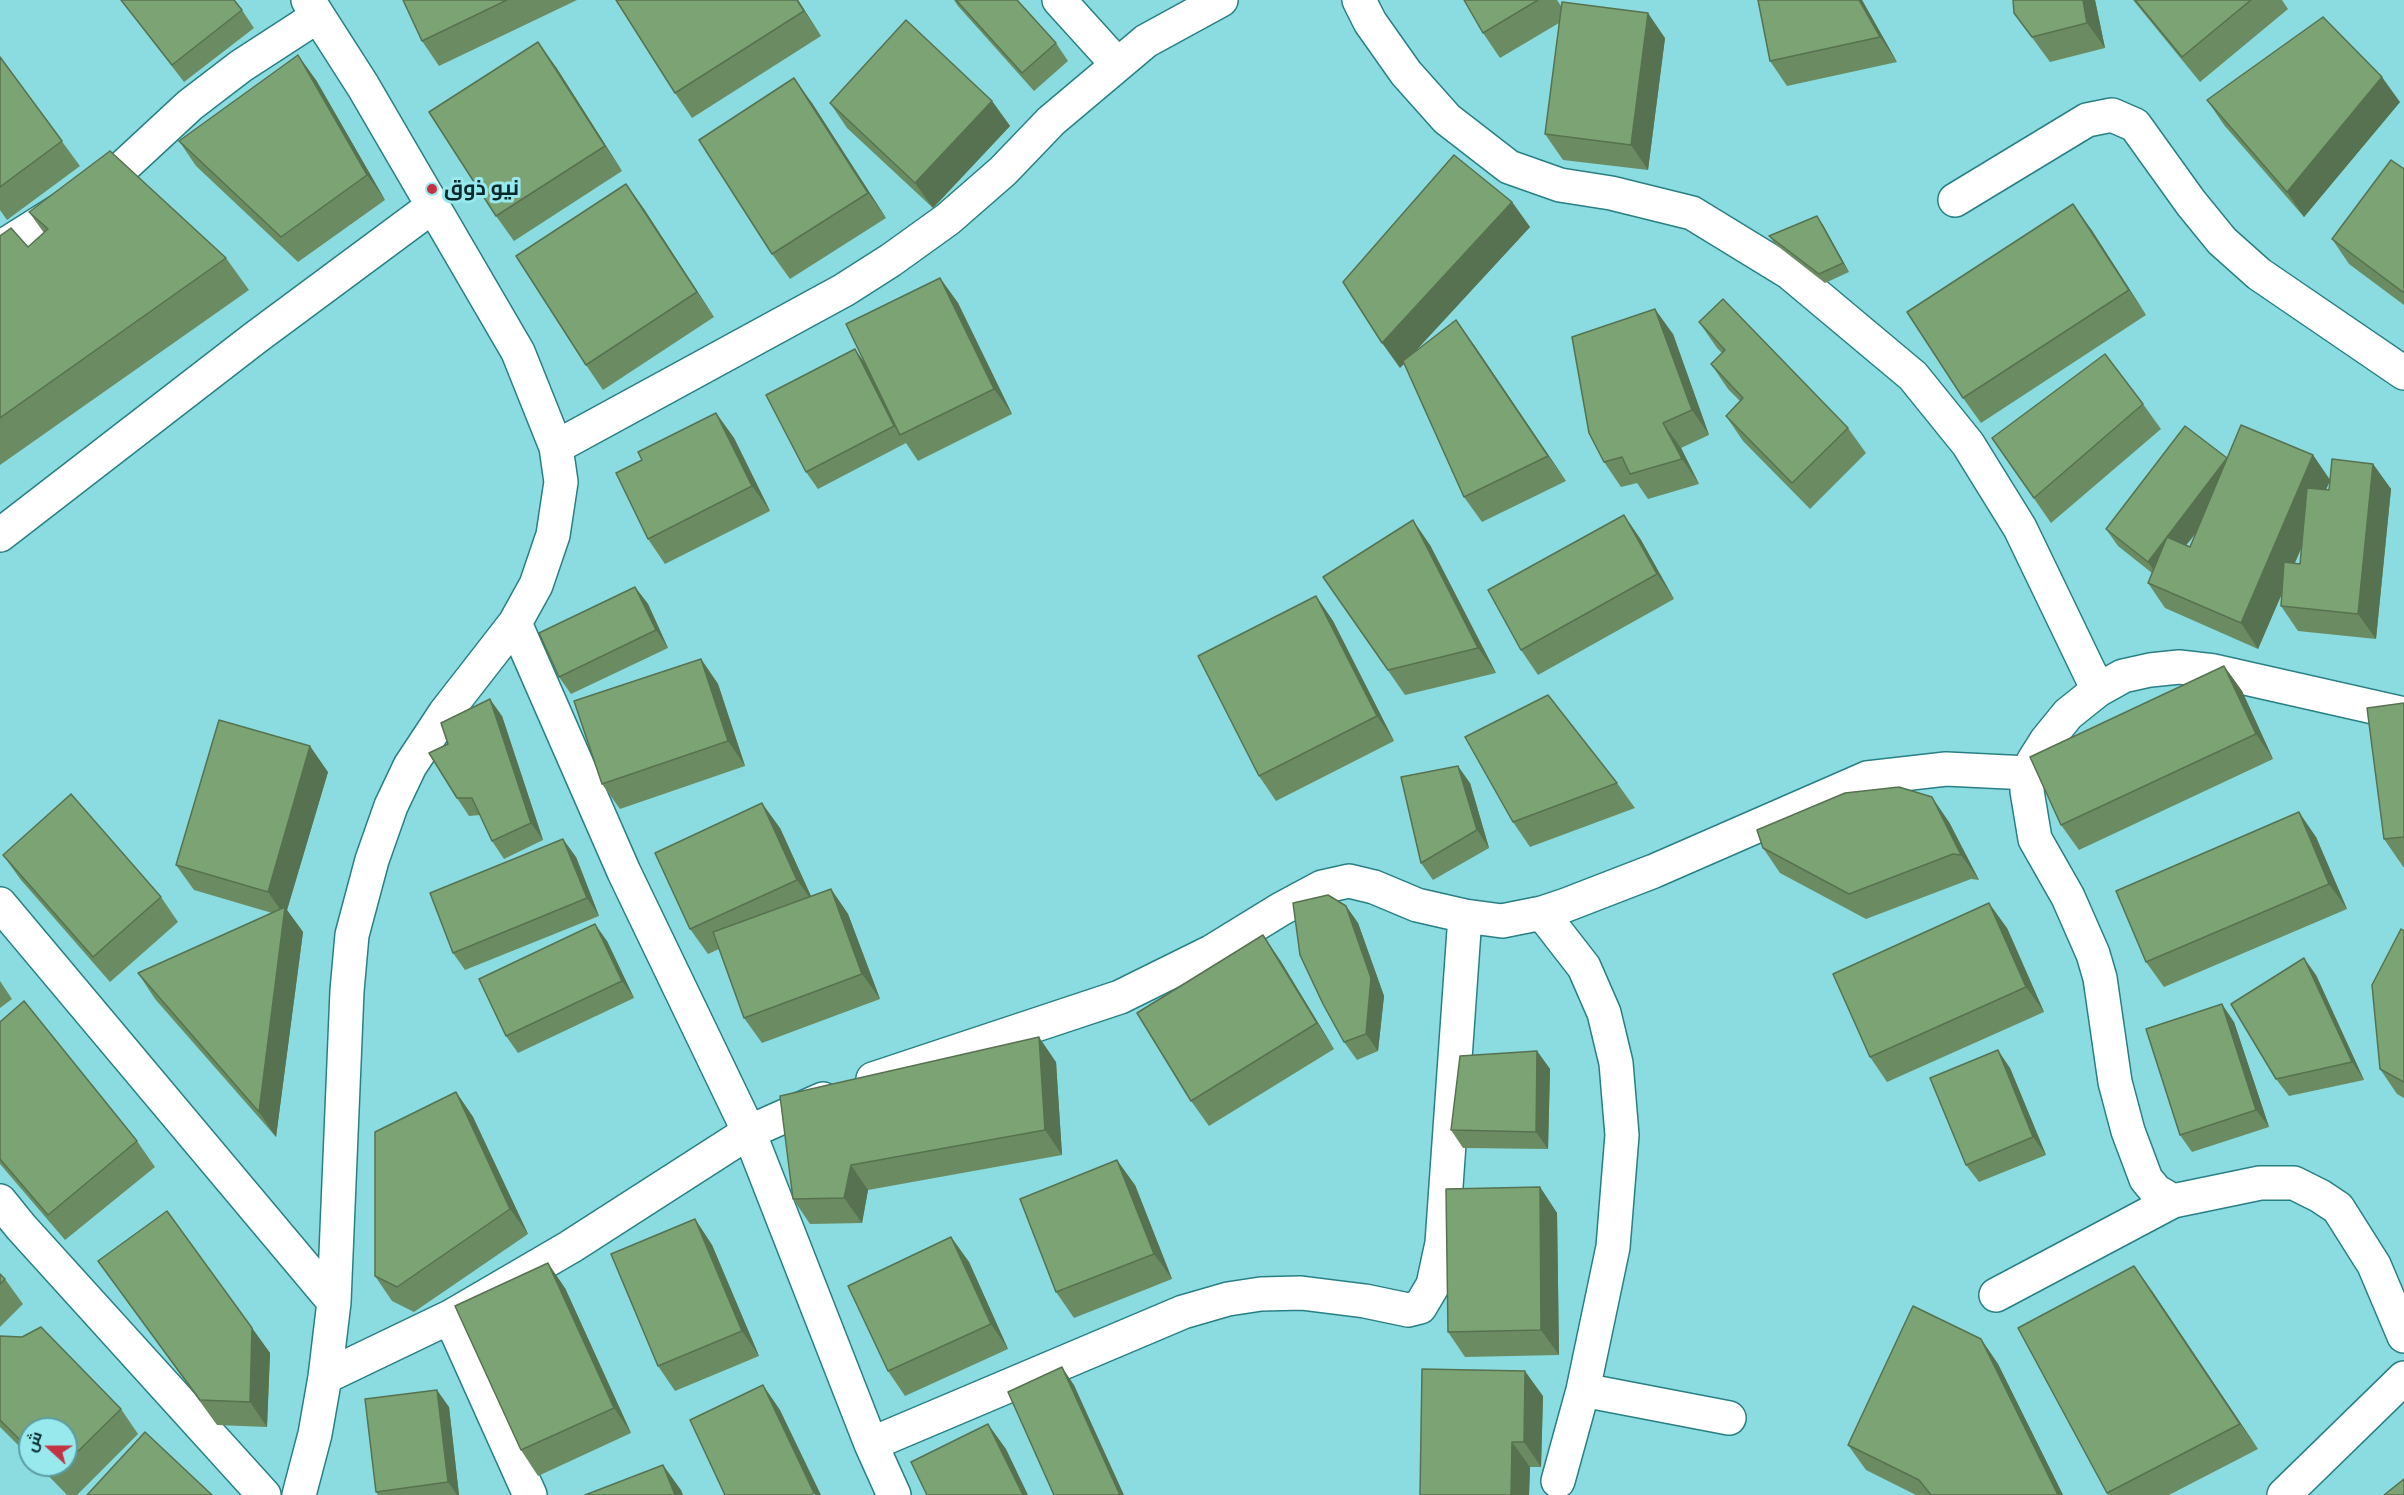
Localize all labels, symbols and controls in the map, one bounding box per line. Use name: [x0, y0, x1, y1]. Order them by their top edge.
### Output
place label: نيو ذوق: [444, 176, 519, 202]
marker: نيو ذوق: [425, 182, 439, 196]
north arrow: [18, 1417, 78, 1477]
text: ش: [20, 1428, 46, 1454]

